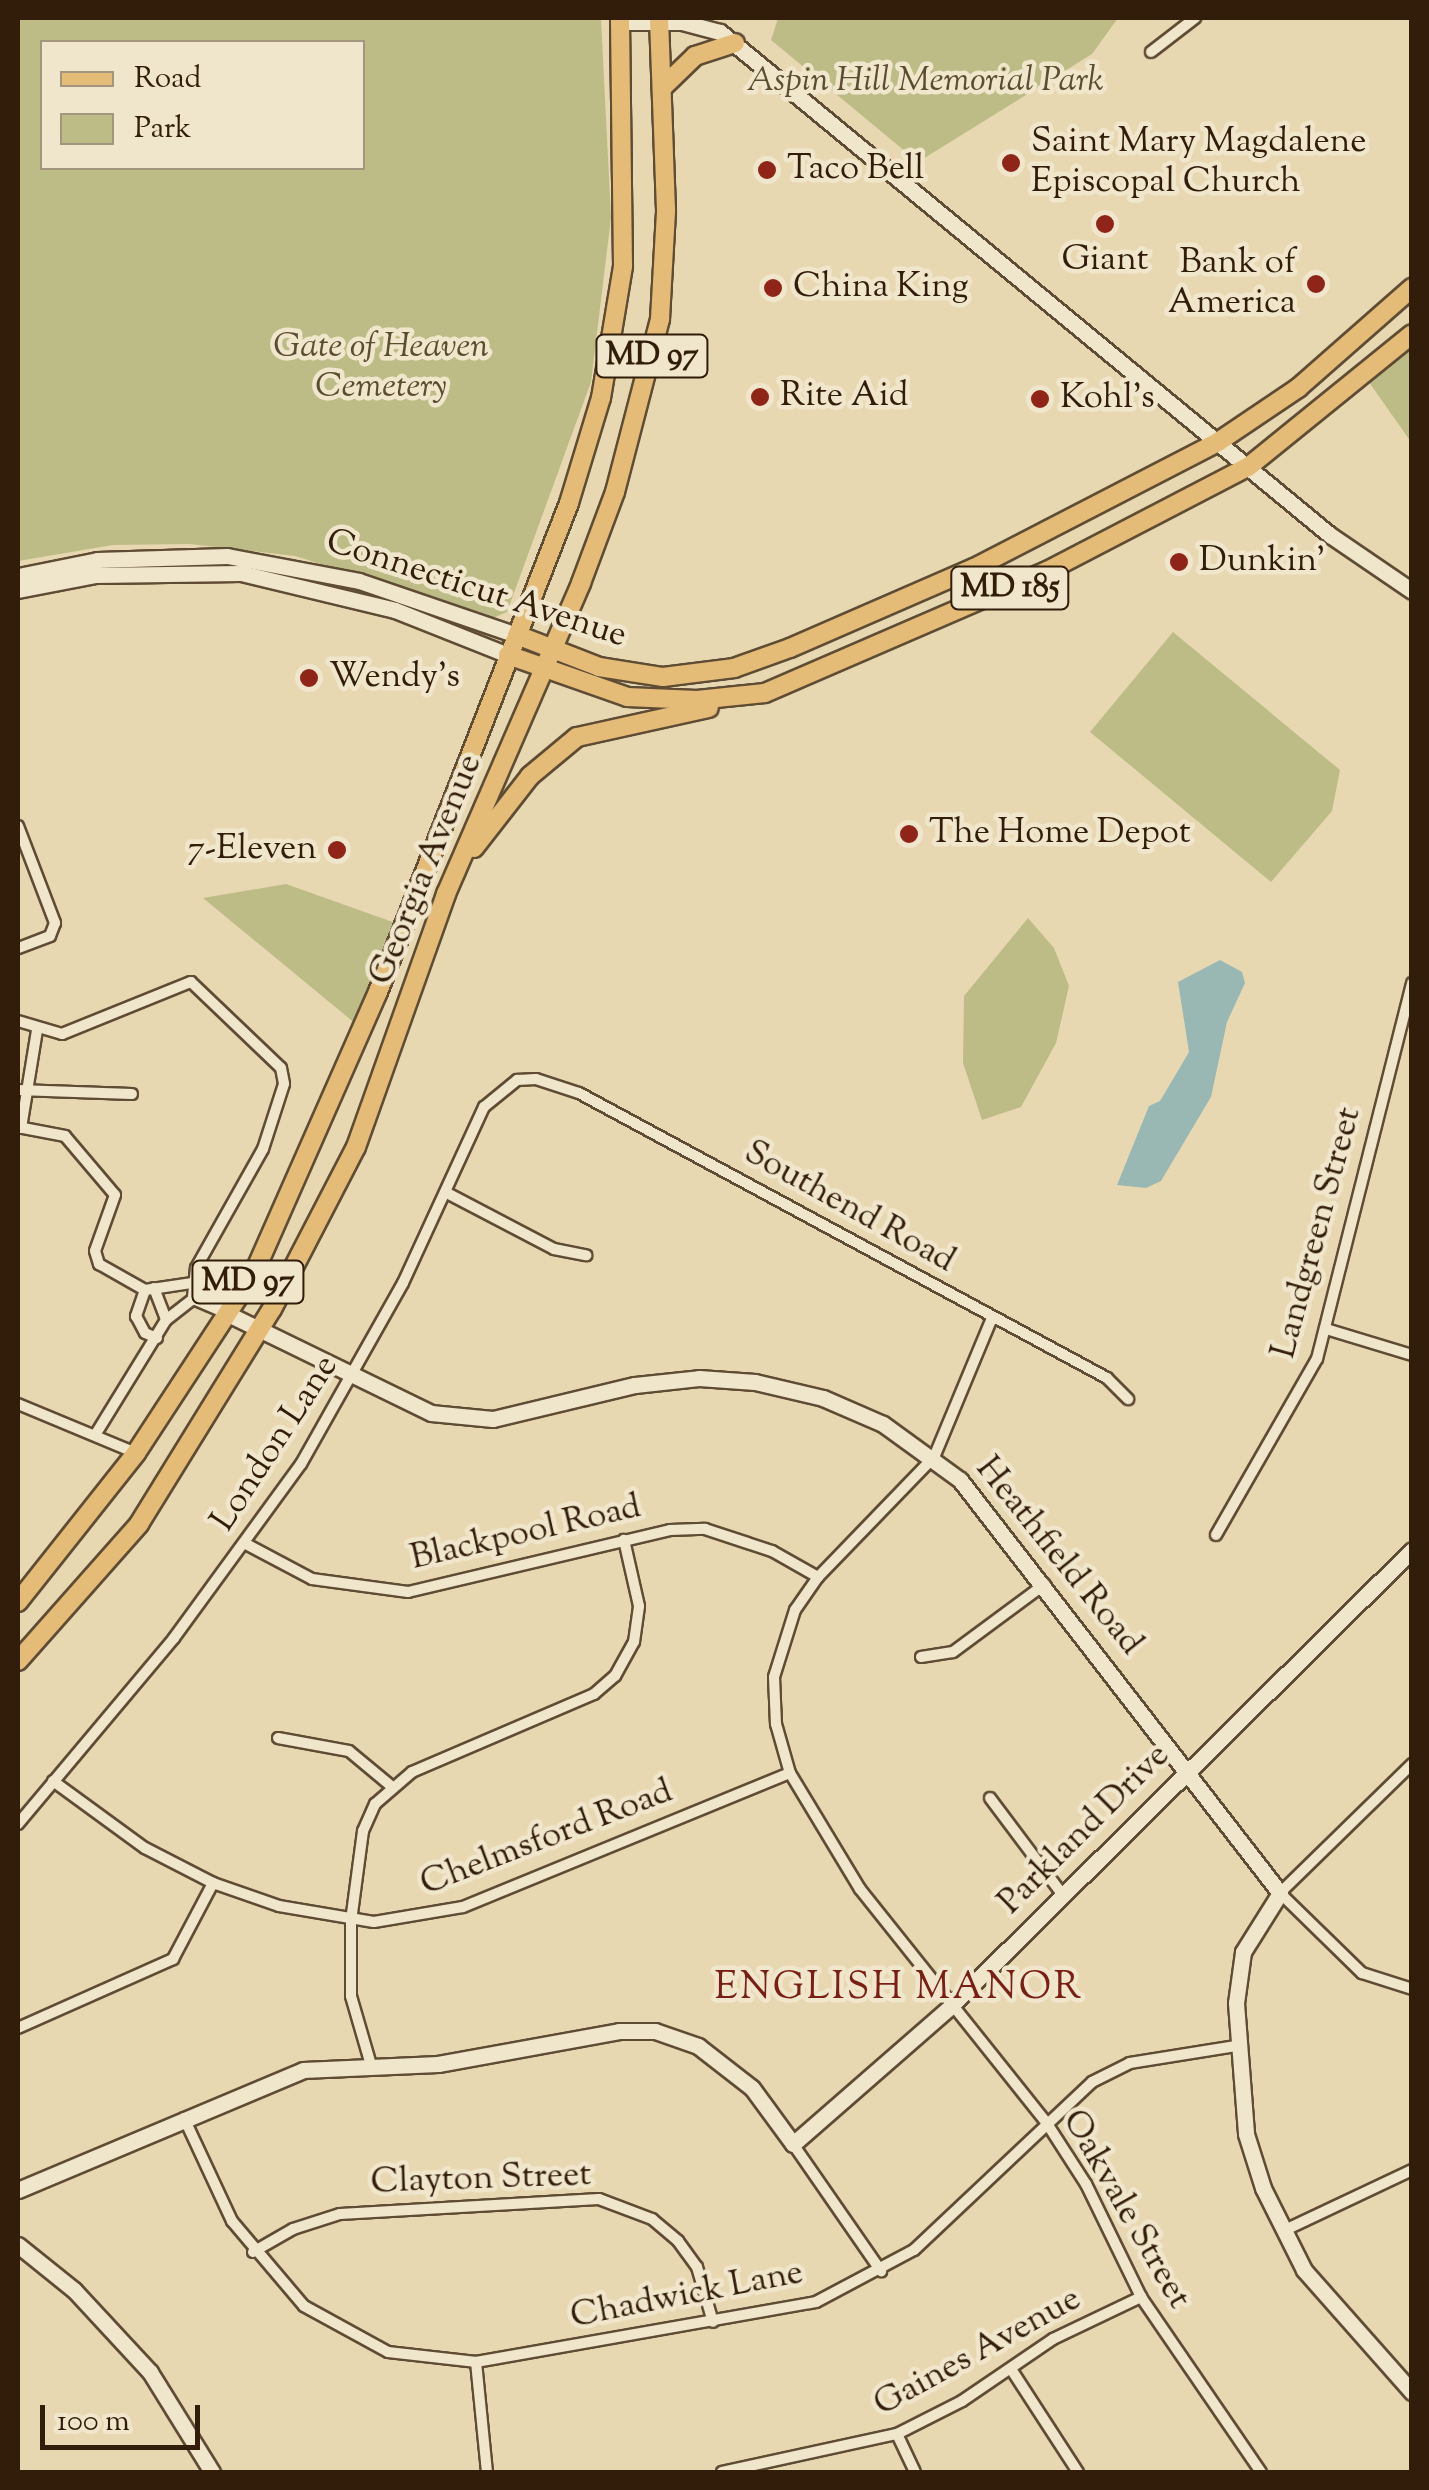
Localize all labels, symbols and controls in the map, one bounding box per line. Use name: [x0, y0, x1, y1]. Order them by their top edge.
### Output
legend: [40, 40, 365, 170]
text: Road: [134, 58, 201, 101]
park label: Aspin Hill Memorial Park: [747, 61, 1103, 103]
text: Park: [134, 108, 191, 151]
place label: Saint Mary Magdalene Episcopal Church: [1031, 122, 1367, 204]
place label: Taco Bell: [787, 149, 924, 191]
marker: Saint Mary Magdalene Episcopal Church: [1000, 152, 1022, 174]
marker: Taco Bell: [756, 159, 778, 181]
marker: Giant: [1094, 213, 1116, 235]
place label: Giant: [1061, 240, 1149, 282]
place label: Bank of America: [1168, 243, 1296, 325]
place label: China King: [793, 267, 969, 309]
marker: Bank of America: [1305, 273, 1327, 295]
marker: China King: [762, 277, 784, 299]
park label: Gate of Heaven Cemetery: [273, 327, 489, 409]
road number: MD 97: [594, 329, 710, 383]
place label: Rite Aid: [780, 376, 909, 418]
place label: Kohl's: [1060, 378, 1155, 420]
marker: Rite Aid: [749, 386, 771, 408]
marker: Kohl's: [1029, 388, 1051, 410]
street label: Connecticut Avenue: [320, 522, 632, 658]
place label: Dunkin': [1199, 541, 1325, 583]
marker: Dunkin': [1168, 551, 1190, 573]
road number: MD 185: [950, 561, 1070, 615]
place label: Wendy's: [329, 657, 460, 699]
marker: Wendy's: [298, 667, 320, 689]
street label: Georgia Avenue: [362, 749, 492, 991]
place label: The Home Depot: [929, 813, 1191, 855]
marker: The Home Depot: [898, 823, 920, 845]
place label: 7-Eleven: [188, 829, 317, 871]
marker: 7-Eleven: [326, 839, 348, 861]
street label: Landgreen Street: [1264, 1103, 1372, 1363]
street label: Southend Road: [736, 1133, 962, 1283]
road number: MD 97: [190, 1255, 306, 1309]
street label: London Lane: [204, 1348, 348, 1540]
street label: Heathfield Road: [965, 1449, 1151, 1665]
street label: Blackpool Road: [407, 1487, 645, 1581]
street label: Parkland Drive: [991, 1736, 1179, 1924]
street label: Chelmsford Road: [415, 1772, 679, 1906]
district label: ENGLISH MANOR: [715, 1967, 1083, 2013]
street label: Oakvale Street: [1051, 2103, 1199, 2317]
street label: Clayton Street: [370, 2155, 592, 2205]
street label: Chadwick Lane: [567, 2253, 807, 2339]
street label: Gaines Avenue: [867, 2279, 1089, 2427]
scale bar: [45, 2385, 205, 2447]
text: 100 m: [57, 2401, 130, 2444]

